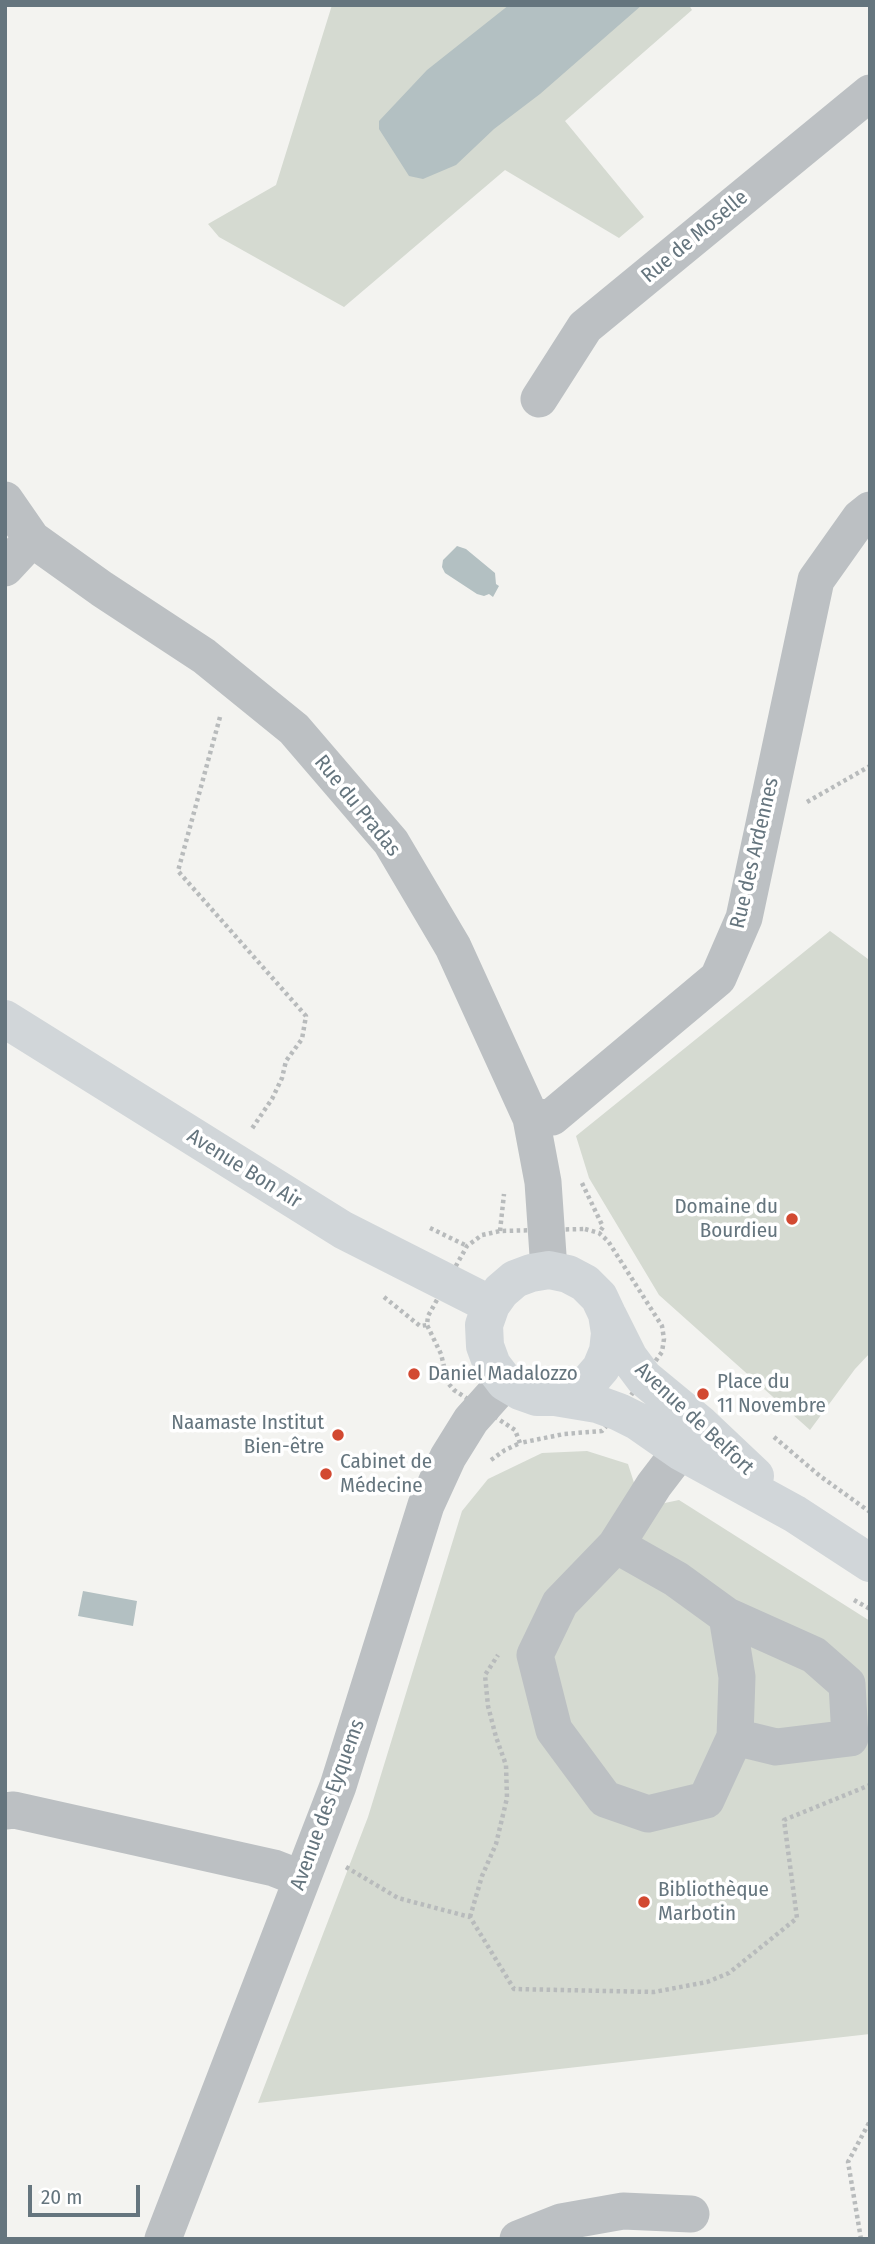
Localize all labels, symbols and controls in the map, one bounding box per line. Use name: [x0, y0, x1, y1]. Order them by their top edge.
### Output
street label: Rue de Moselle: [637, 185, 753, 289]
street label: Rue du Pradas: [309, 750, 405, 862]
street label: Rue des Ardennes: [725, 775, 785, 931]
street label: Avenue Bon Air: [182, 1124, 306, 1214]
place label: Domaine du Bourdieu: [674, 1194, 778, 1244]
marker: Domaine du Bourdieu: [784, 1211, 800, 1227]
street label: Avenue de Belfort: [629, 1357, 759, 1481]
place label: Daniel Madalozzo: [428, 1361, 578, 1387]
marker: Daniel Madalozzo: [406, 1366, 422, 1382]
place label: Place du 11 Novembre: [717, 1369, 826, 1419]
marker: Place du 11 Novembre: [695, 1386, 711, 1402]
place label: Naamaste Institut Bien-être: [171, 1410, 324, 1460]
marker: Naamaste Institut Bien-être: [330, 1427, 346, 1443]
place label: Cabinet de Médecine: [340, 1449, 432, 1499]
marker: Cabinet de Médecine: [318, 1466, 334, 1482]
street label: Avenue des Eyquems: [285, 1716, 371, 1894]
place label: Bibliothèque Marbotin: [658, 1877, 769, 1927]
marker: Bibliothèque Marbotin: [636, 1894, 652, 1910]
scale bar: [32, 2170, 144, 2214]
text: 20 m: [41, 2184, 82, 2210]

